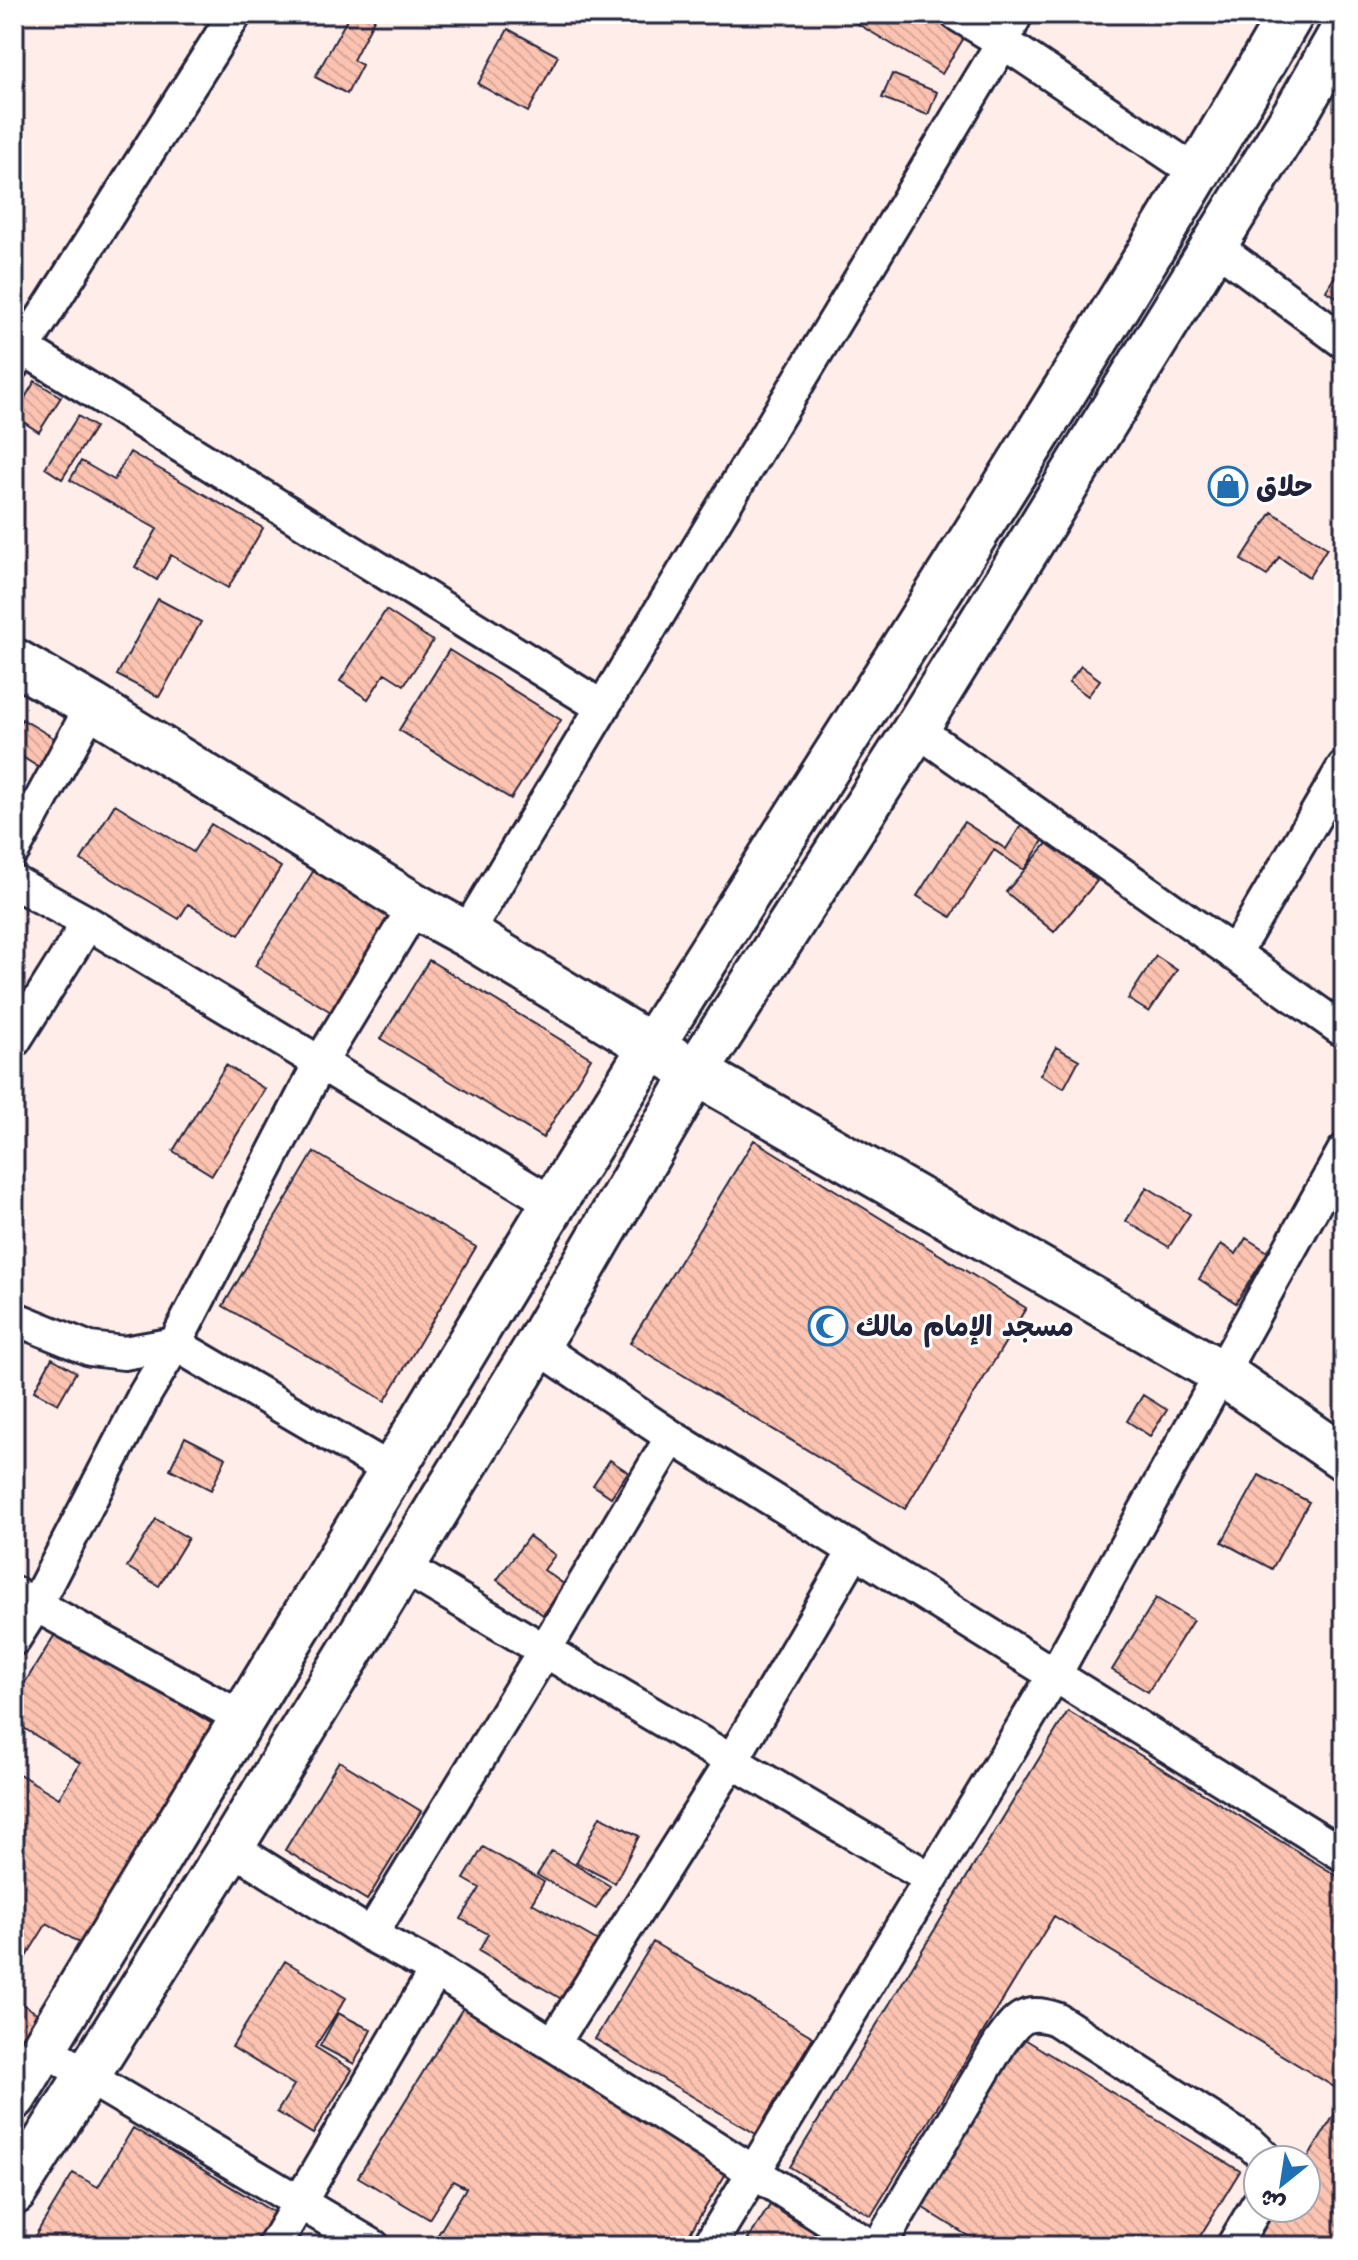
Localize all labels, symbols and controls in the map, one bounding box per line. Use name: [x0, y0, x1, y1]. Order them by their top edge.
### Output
shop icon: حلاق: [1207, 465, 1249, 507]
place label: حلاق: [1256, 467, 1313, 505]
mosque icon: مسجد الإمام مالك: [807, 1305, 849, 1347]
place label: مسجد الإمام مالك: [856, 1307, 1074, 1348]
north arrow: [1242, 2144, 1322, 2224]
text: ش: [1255, 2182, 1290, 2219]

